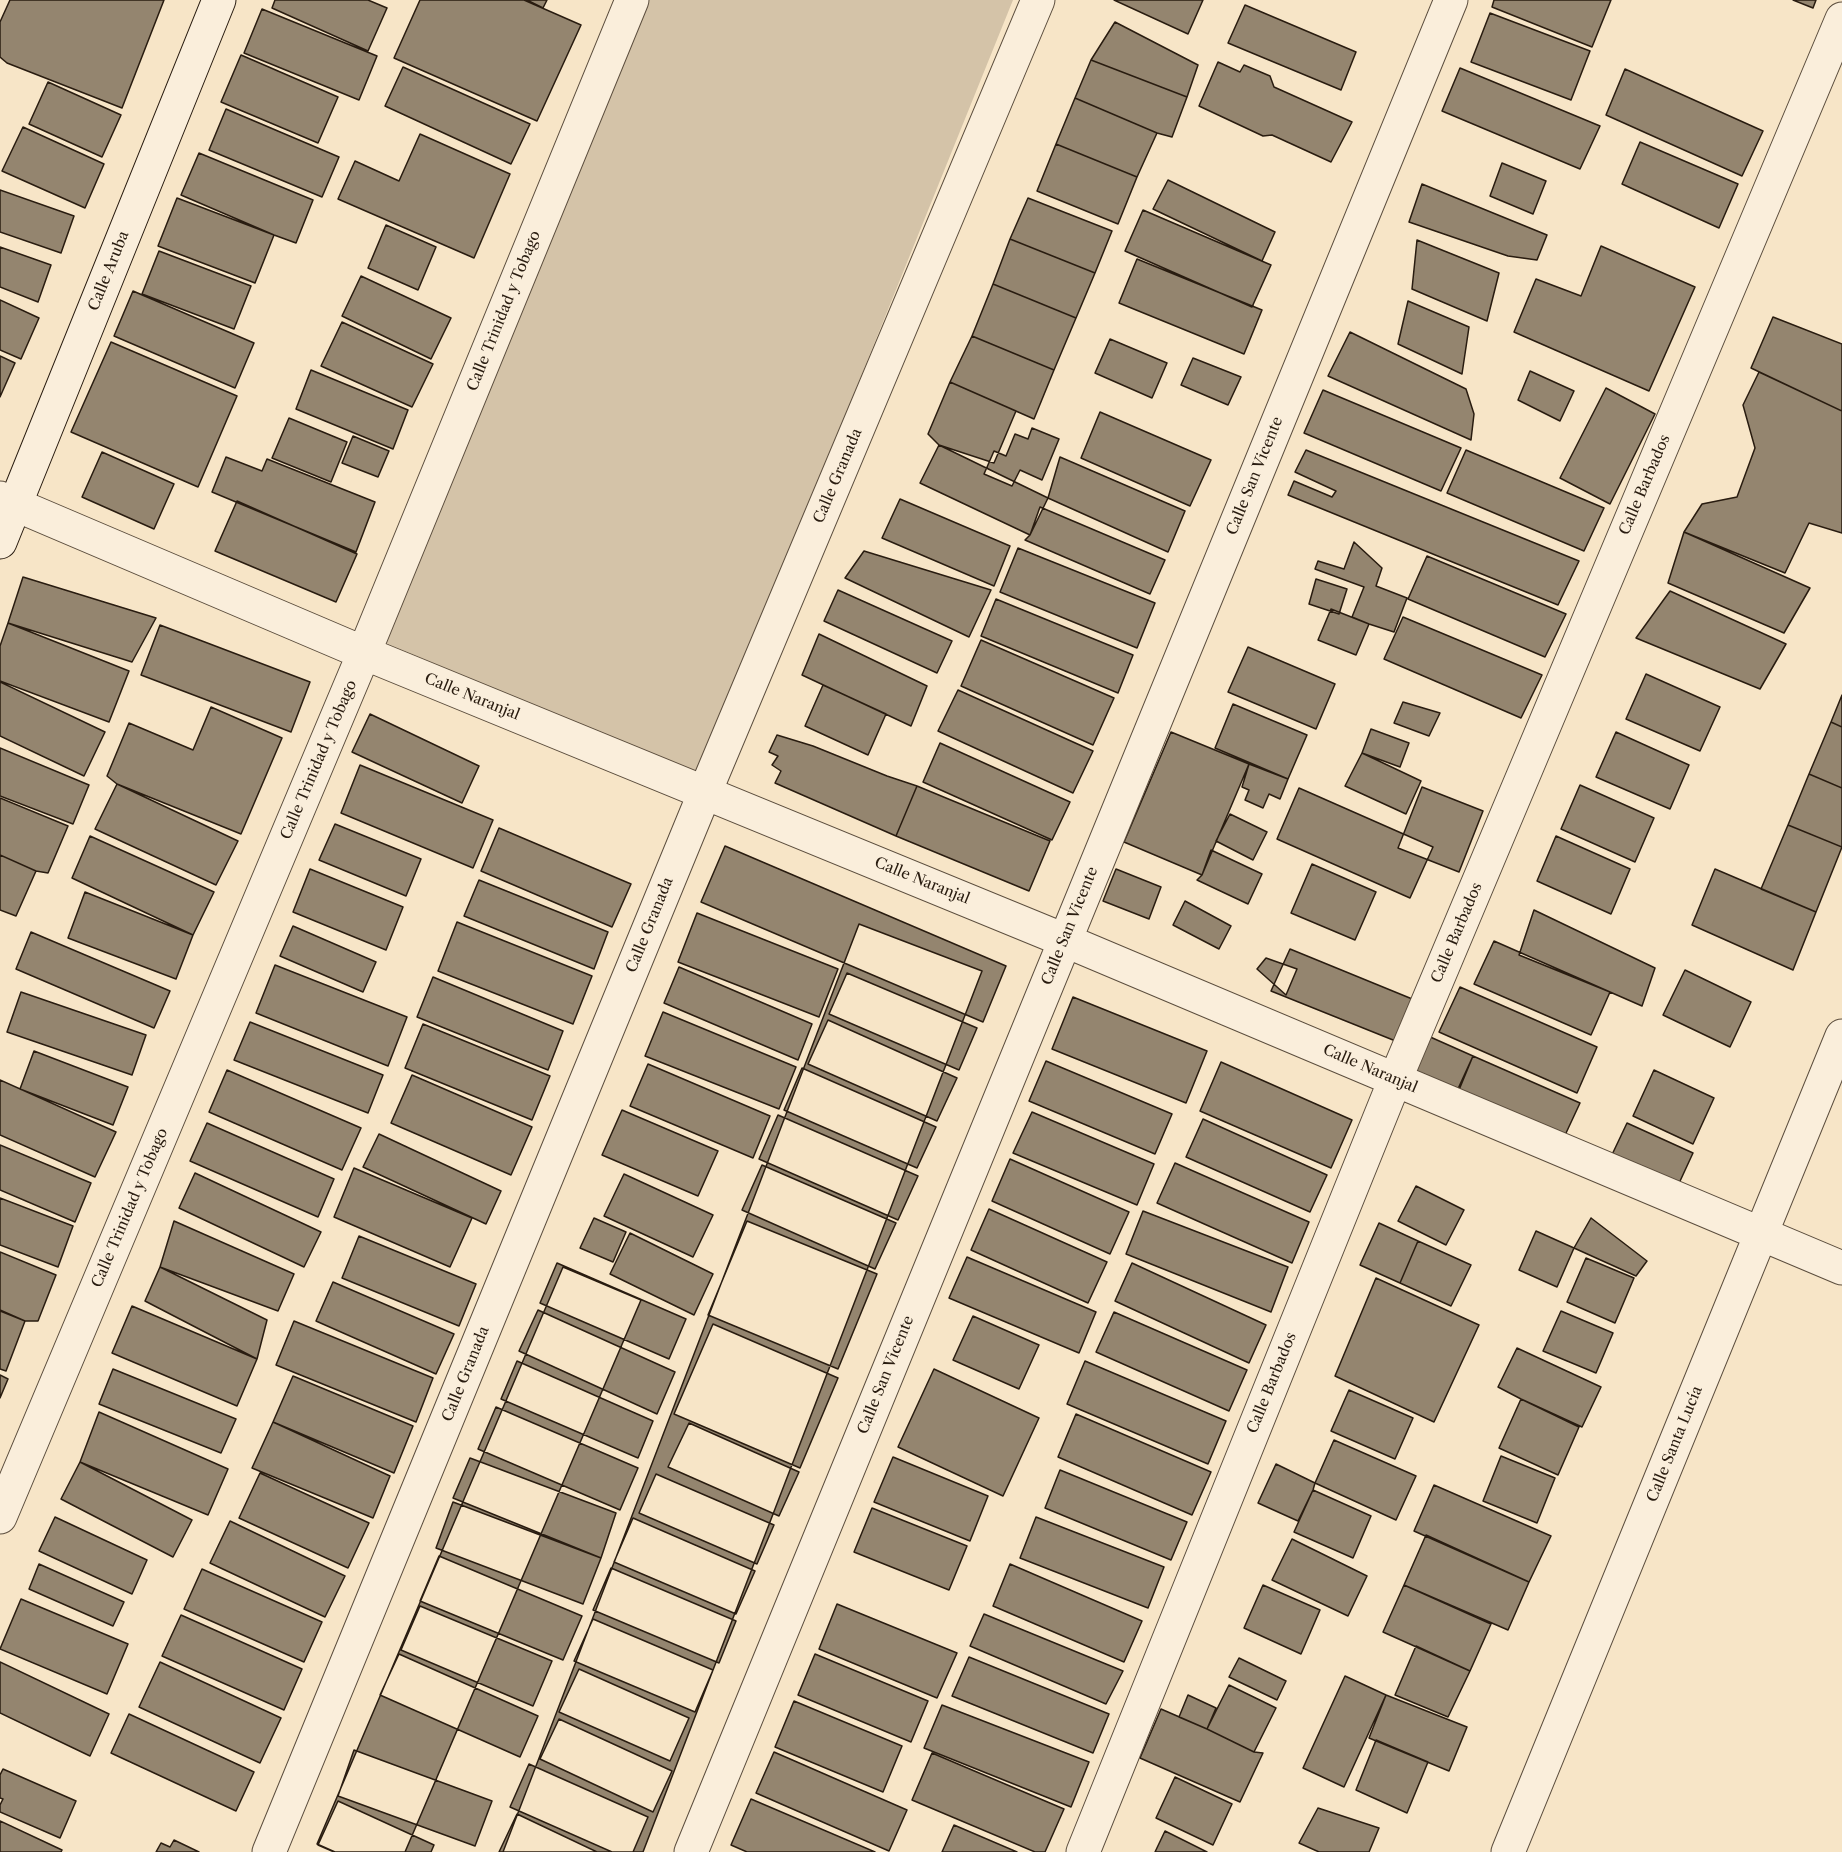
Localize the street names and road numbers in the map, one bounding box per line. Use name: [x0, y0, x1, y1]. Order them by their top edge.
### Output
street label: Calle Aruba: [85, 228, 133, 314]
street label: Calle Trinidad y Tobago: [464, 228, 544, 394]
street label: Calle San Vicente: [1223, 414, 1287, 538]
street label: Calle Granada: [810, 426, 866, 526]
street label: Calle Barbados: [1616, 432, 1674, 538]
street label: Calle Naranjal: [422, 670, 522, 724]
street label: Calle Trinidad y Tobago: [277, 678, 361, 842]
street label: Calle Naranjal: [872, 854, 972, 908]
street label: Calle San Vicente: [1038, 864, 1102, 988]
street label: Calle Granada: [623, 875, 677, 975]
street label: Calle Barbados: [1428, 880, 1486, 986]
street label: Calle Naranjal: [1320, 1041, 1420, 1097]
street label: Calle Trinidad y Tobago: [88, 1126, 172, 1290]
street label: Calle San Vicente: [854, 1313, 918, 1437]
street label: Calle Granada: [439, 1324, 493, 1424]
street label: Calle Barbados: [1244, 1330, 1300, 1436]
street label: Calle Santa Lucía: [1643, 1383, 1707, 1505]

